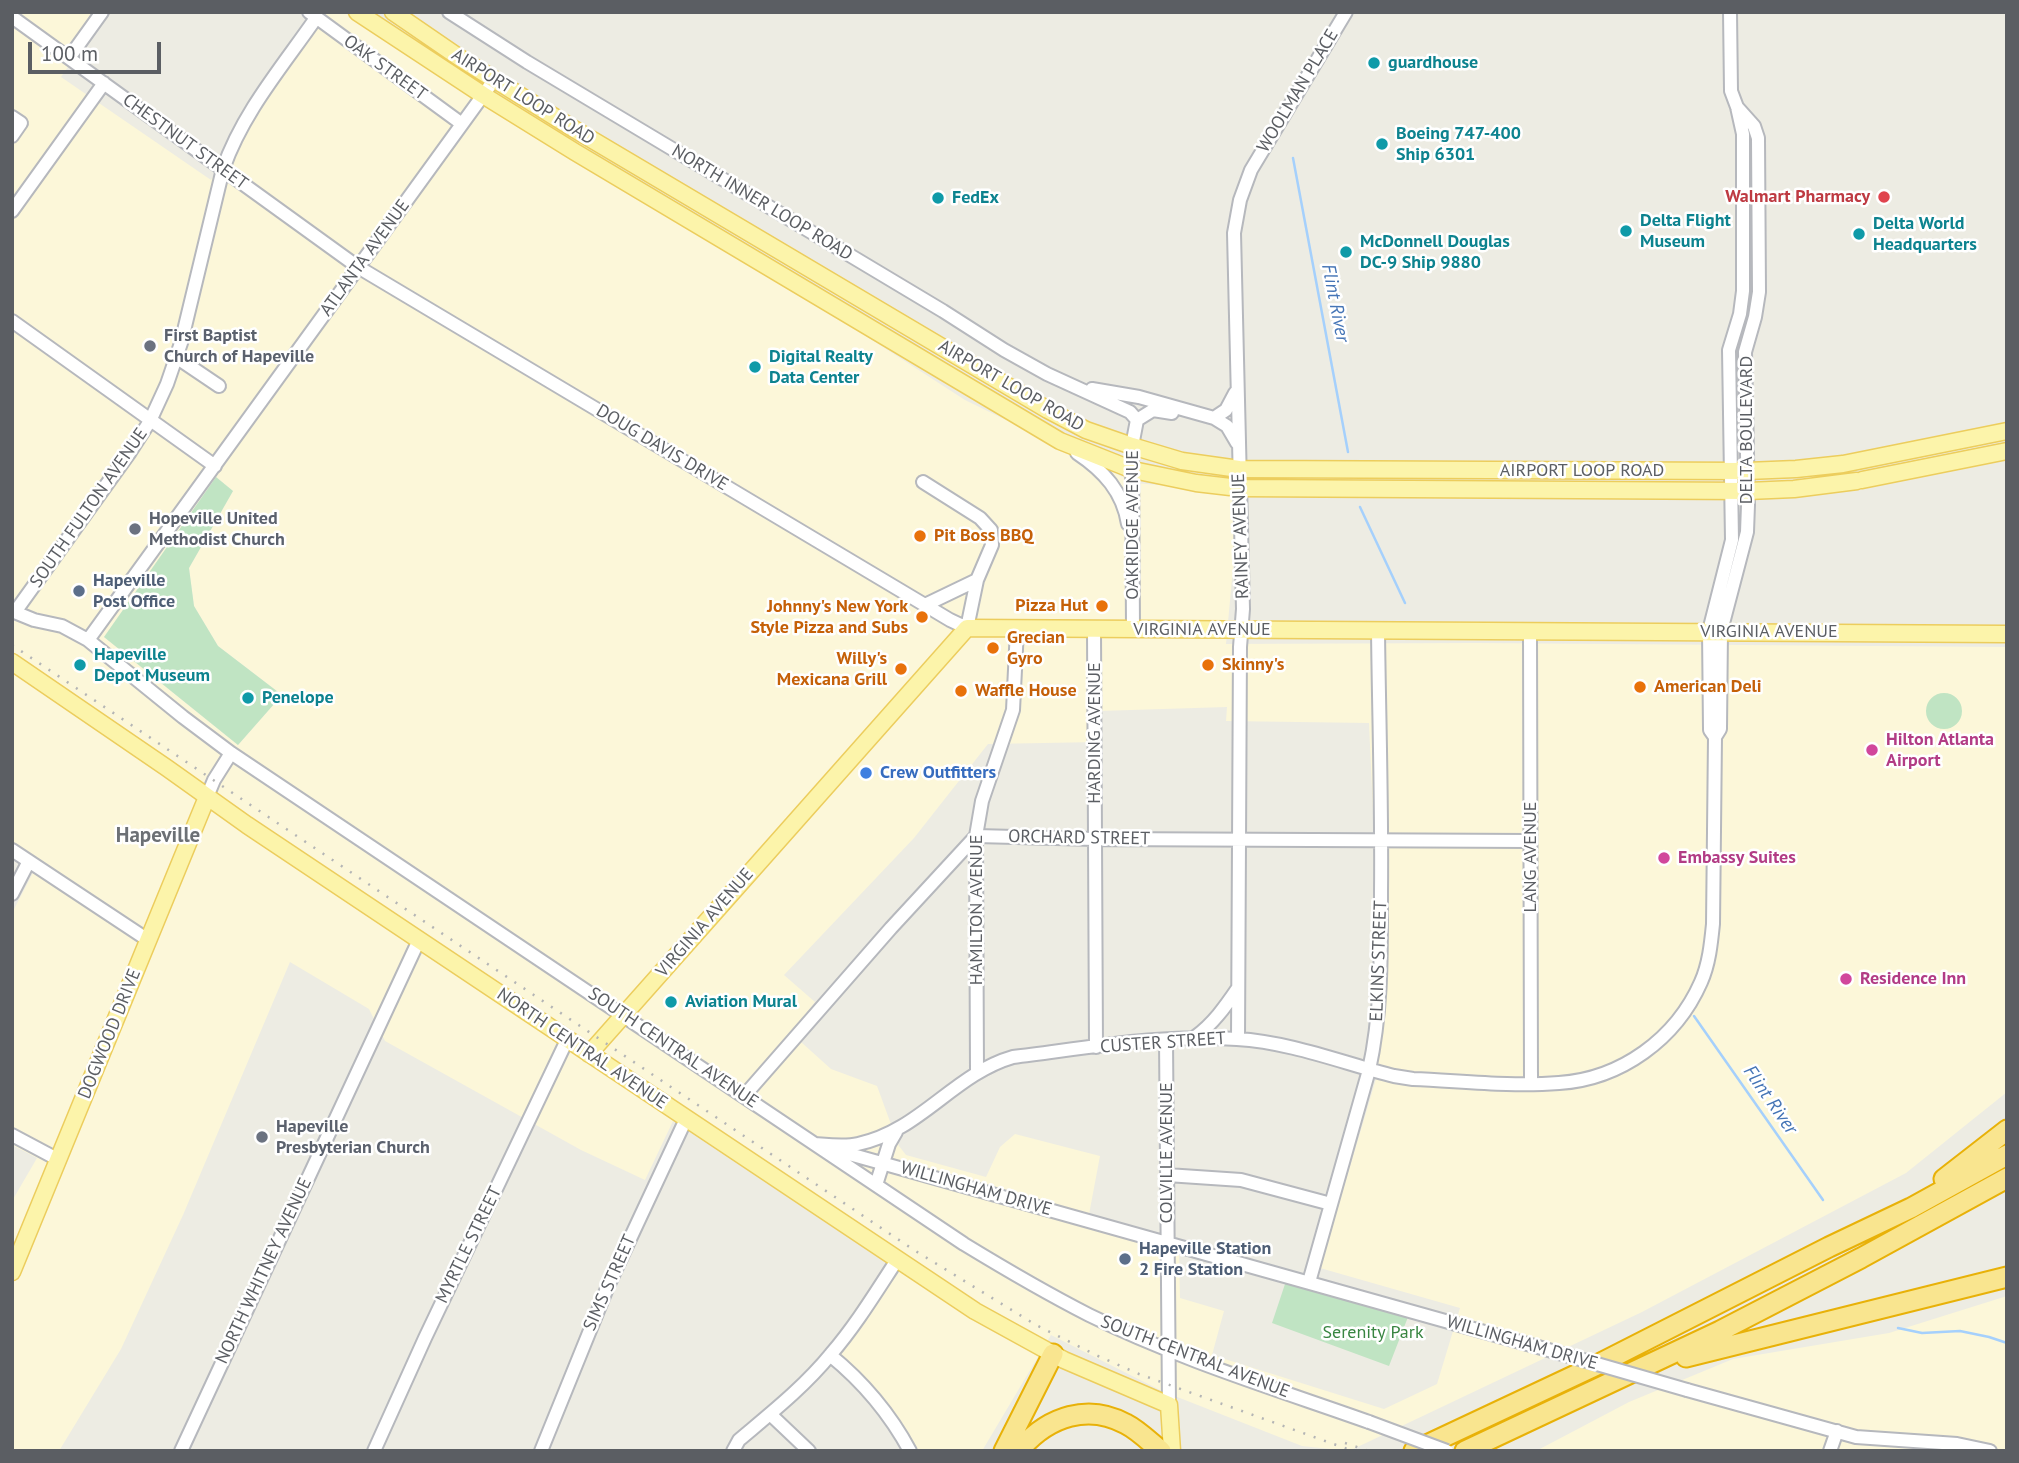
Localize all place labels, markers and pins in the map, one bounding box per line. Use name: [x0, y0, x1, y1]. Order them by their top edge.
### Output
place label: guardhouse: [1388, 52, 1478, 74]
marker: guardhouse: [1366, 55, 1382, 71]
place label: Boeing 747-400 Ship 6301: [1396, 123, 1521, 166]
marker: Boeing 747-400 Ship 6301: [1374, 136, 1390, 152]
place label: Walmart Pharmacy: [1725, 186, 1870, 208]
place label: FedEx: [952, 187, 999, 209]
marker: Walmart Pharmacy: [1876, 189, 1892, 205]
marker: FedEx: [930, 190, 946, 206]
place label: Delta Flight Museum: [1640, 210, 1731, 252]
place label: Delta World Headquarters: [1873, 213, 1977, 256]
marker: Delta Flight Museum: [1618, 223, 1634, 239]
marker: Delta World Headquarters: [1851, 226, 1867, 242]
place label: McDonnell Douglas DC-9 Ship 9880: [1360, 231, 1510, 274]
marker: McDonnell Douglas DC-9 Ship 9880: [1338, 244, 1354, 260]
place label: First Baptist Church of Hapeville: [164, 325, 314, 368]
marker: First Baptist Church of Hapeville: [142, 338, 158, 354]
place label: Digital Realty Data Center: [769, 346, 873, 388]
marker: Digital Realty Data Center: [747, 359, 763, 375]
place label: Hopeville United Methodist Church: [149, 508, 285, 550]
marker: Hopeville United Methodist Church: [127, 521, 143, 537]
place label: Pit Boss BBQ: [934, 525, 1033, 547]
marker: Pit Boss BBQ: [912, 528, 928, 544]
place label: Hapeville Post Office: [93, 570, 175, 612]
marker: Hapeville Post Office: [71, 583, 87, 599]
place label: Pizza Hut: [1015, 595, 1088, 617]
place label: Johnny's New York Style Pizza and Subs: [750, 596, 908, 638]
marker: Pizza Hut: [1094, 598, 1110, 614]
marker: Johnny's New York Style Pizza and Subs: [914, 609, 930, 625]
place label: Grecian Gyro: [1007, 627, 1065, 670]
marker: Grecian Gyro: [985, 640, 1001, 656]
place label: Hapeville Depot Museum: [94, 644, 210, 686]
place label: Willy's Mexicana Grill: [777, 648, 887, 690]
place label: Skinny's: [1222, 654, 1284, 676]
marker: Hapeville Depot Museum: [72, 657, 88, 673]
marker: Skinny's: [1200, 657, 1216, 673]
marker: Willy's Mexicana Grill: [893, 661, 909, 677]
place label: American Deli: [1654, 676, 1762, 698]
marker: American Deli: [1632, 679, 1648, 695]
place label: Waffle House: [975, 680, 1077, 702]
marker: Waffle House: [953, 683, 969, 699]
place label: Penelope: [262, 687, 334, 709]
marker: Penelope: [240, 690, 256, 706]
place label: Hilton Atlanta Airport: [1886, 729, 1994, 772]
marker: Hilton Atlanta Airport: [1864, 742, 1880, 758]
place label: Crew Outfitters: [880, 762, 996, 784]
marker: Crew Outfitters: [858, 765, 874, 781]
place label: Embassy Suites: [1678, 847, 1796, 869]
marker: Embassy Suites: [1656, 850, 1672, 866]
place label: Residence Inn: [1860, 968, 1966, 990]
marker: Residence Inn: [1838, 971, 1854, 987]
place label: Aviation Mural: [685, 991, 797, 1013]
marker: Aviation Mural: [663, 994, 679, 1010]
place label: Hapeville Presbyterian Church: [276, 1116, 430, 1158]
marker: Hapeville Presbyterian Church: [254, 1129, 270, 1145]
place label: Hapeville Station 2 Fire Station: [1139, 1238, 1271, 1280]
marker: Hapeville Station 2 Fire Station: [1117, 1251, 1133, 1267]

